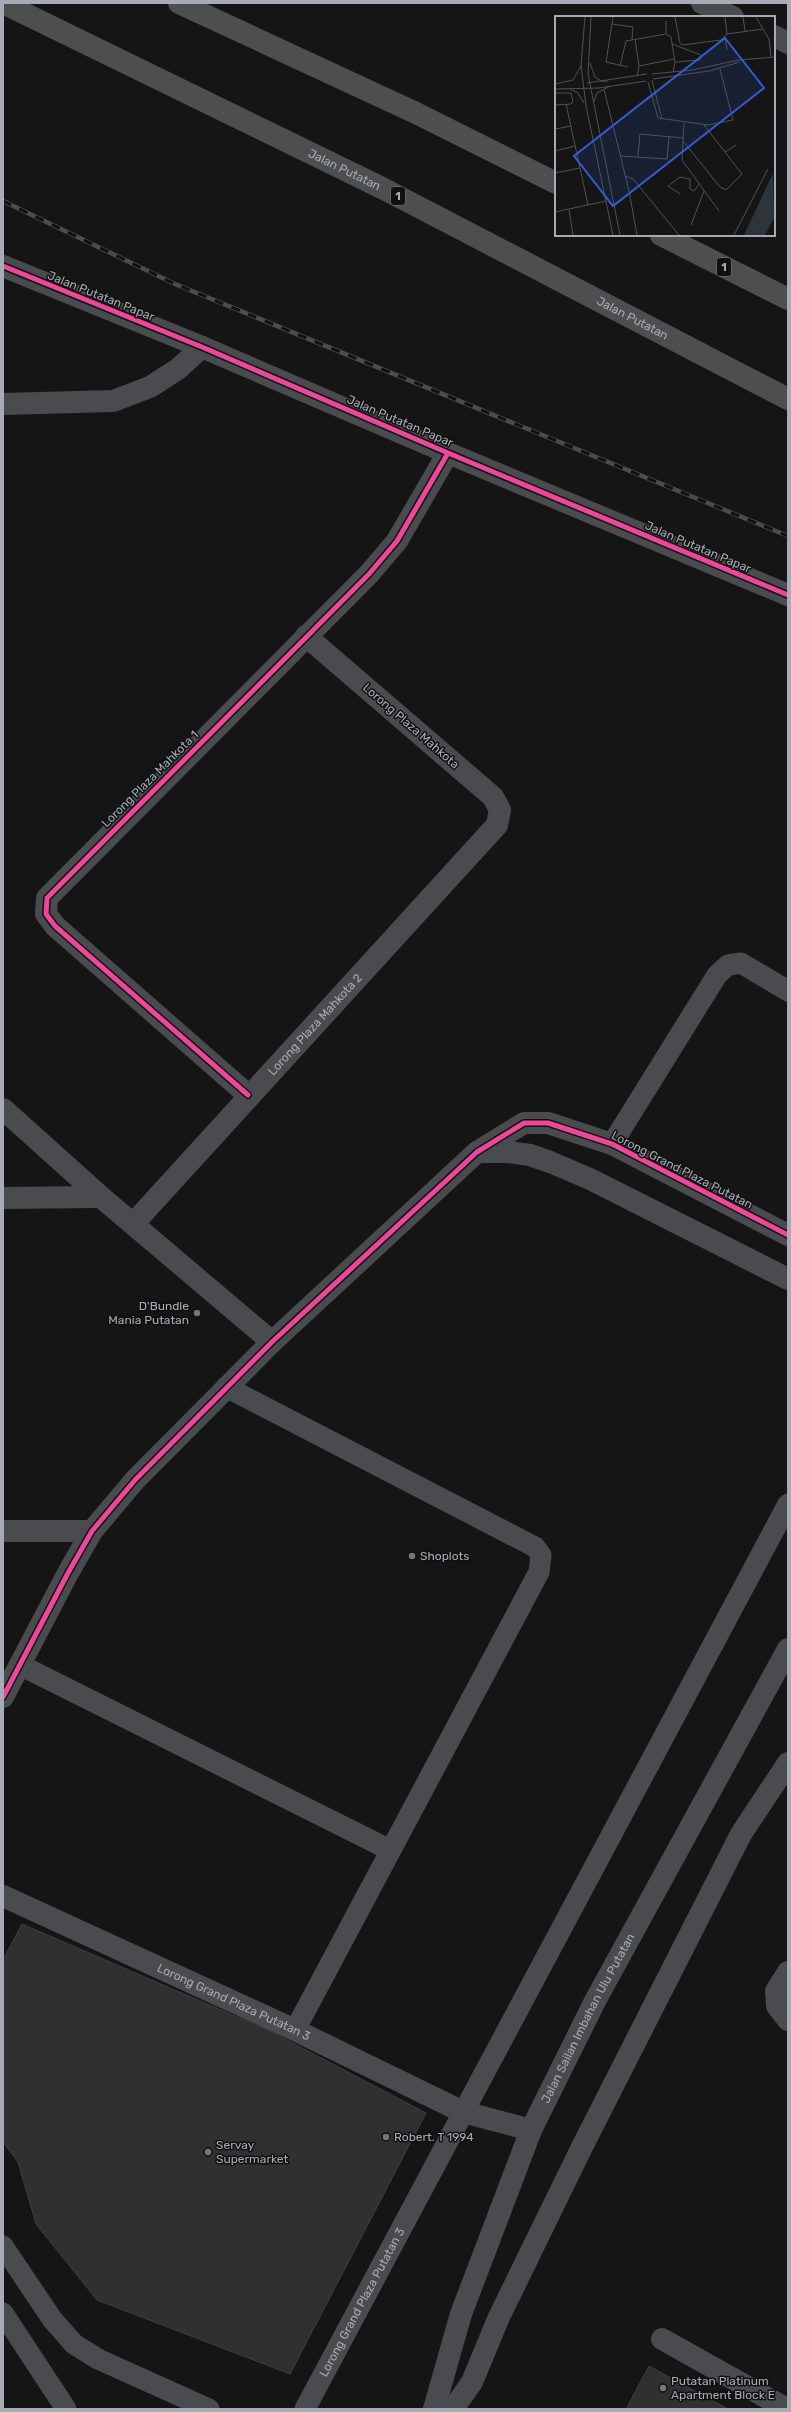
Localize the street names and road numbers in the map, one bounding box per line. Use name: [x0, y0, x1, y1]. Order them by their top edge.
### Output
street label: Jalan Putatan: [306, 146, 383, 193]
road number: 1: [391, 187, 405, 205]
road number: 1: [717, 258, 731, 276]
street label: Jalan Putatan Papar: [45, 268, 157, 324]
street label: Jalan Putatan: [594, 294, 671, 343]
street label: Jalan Putatan Papar: [345, 392, 456, 450]
street label: Jalan Putatan Papar: [643, 518, 754, 576]
street label: Lorong Plaza Mahkota: [360, 680, 462, 772]
street label: Lorong Plaza Mahkota 1: [99, 728, 201, 830]
street label: Lorong Plaza Mahkota 2: [265, 971, 365, 1078]
street label: Lorong Grand Plaza Putatan: [609, 1128, 755, 1212]
street label: Jalan Sailan Imbahan Ulu Putatan: [538, 1931, 638, 2105]
street label: Lorong Grand Plaza Putatan 3: [155, 1961, 313, 2043]
street label: Lorong Grand Plaza Putatan 3: [317, 2225, 407, 2379]

